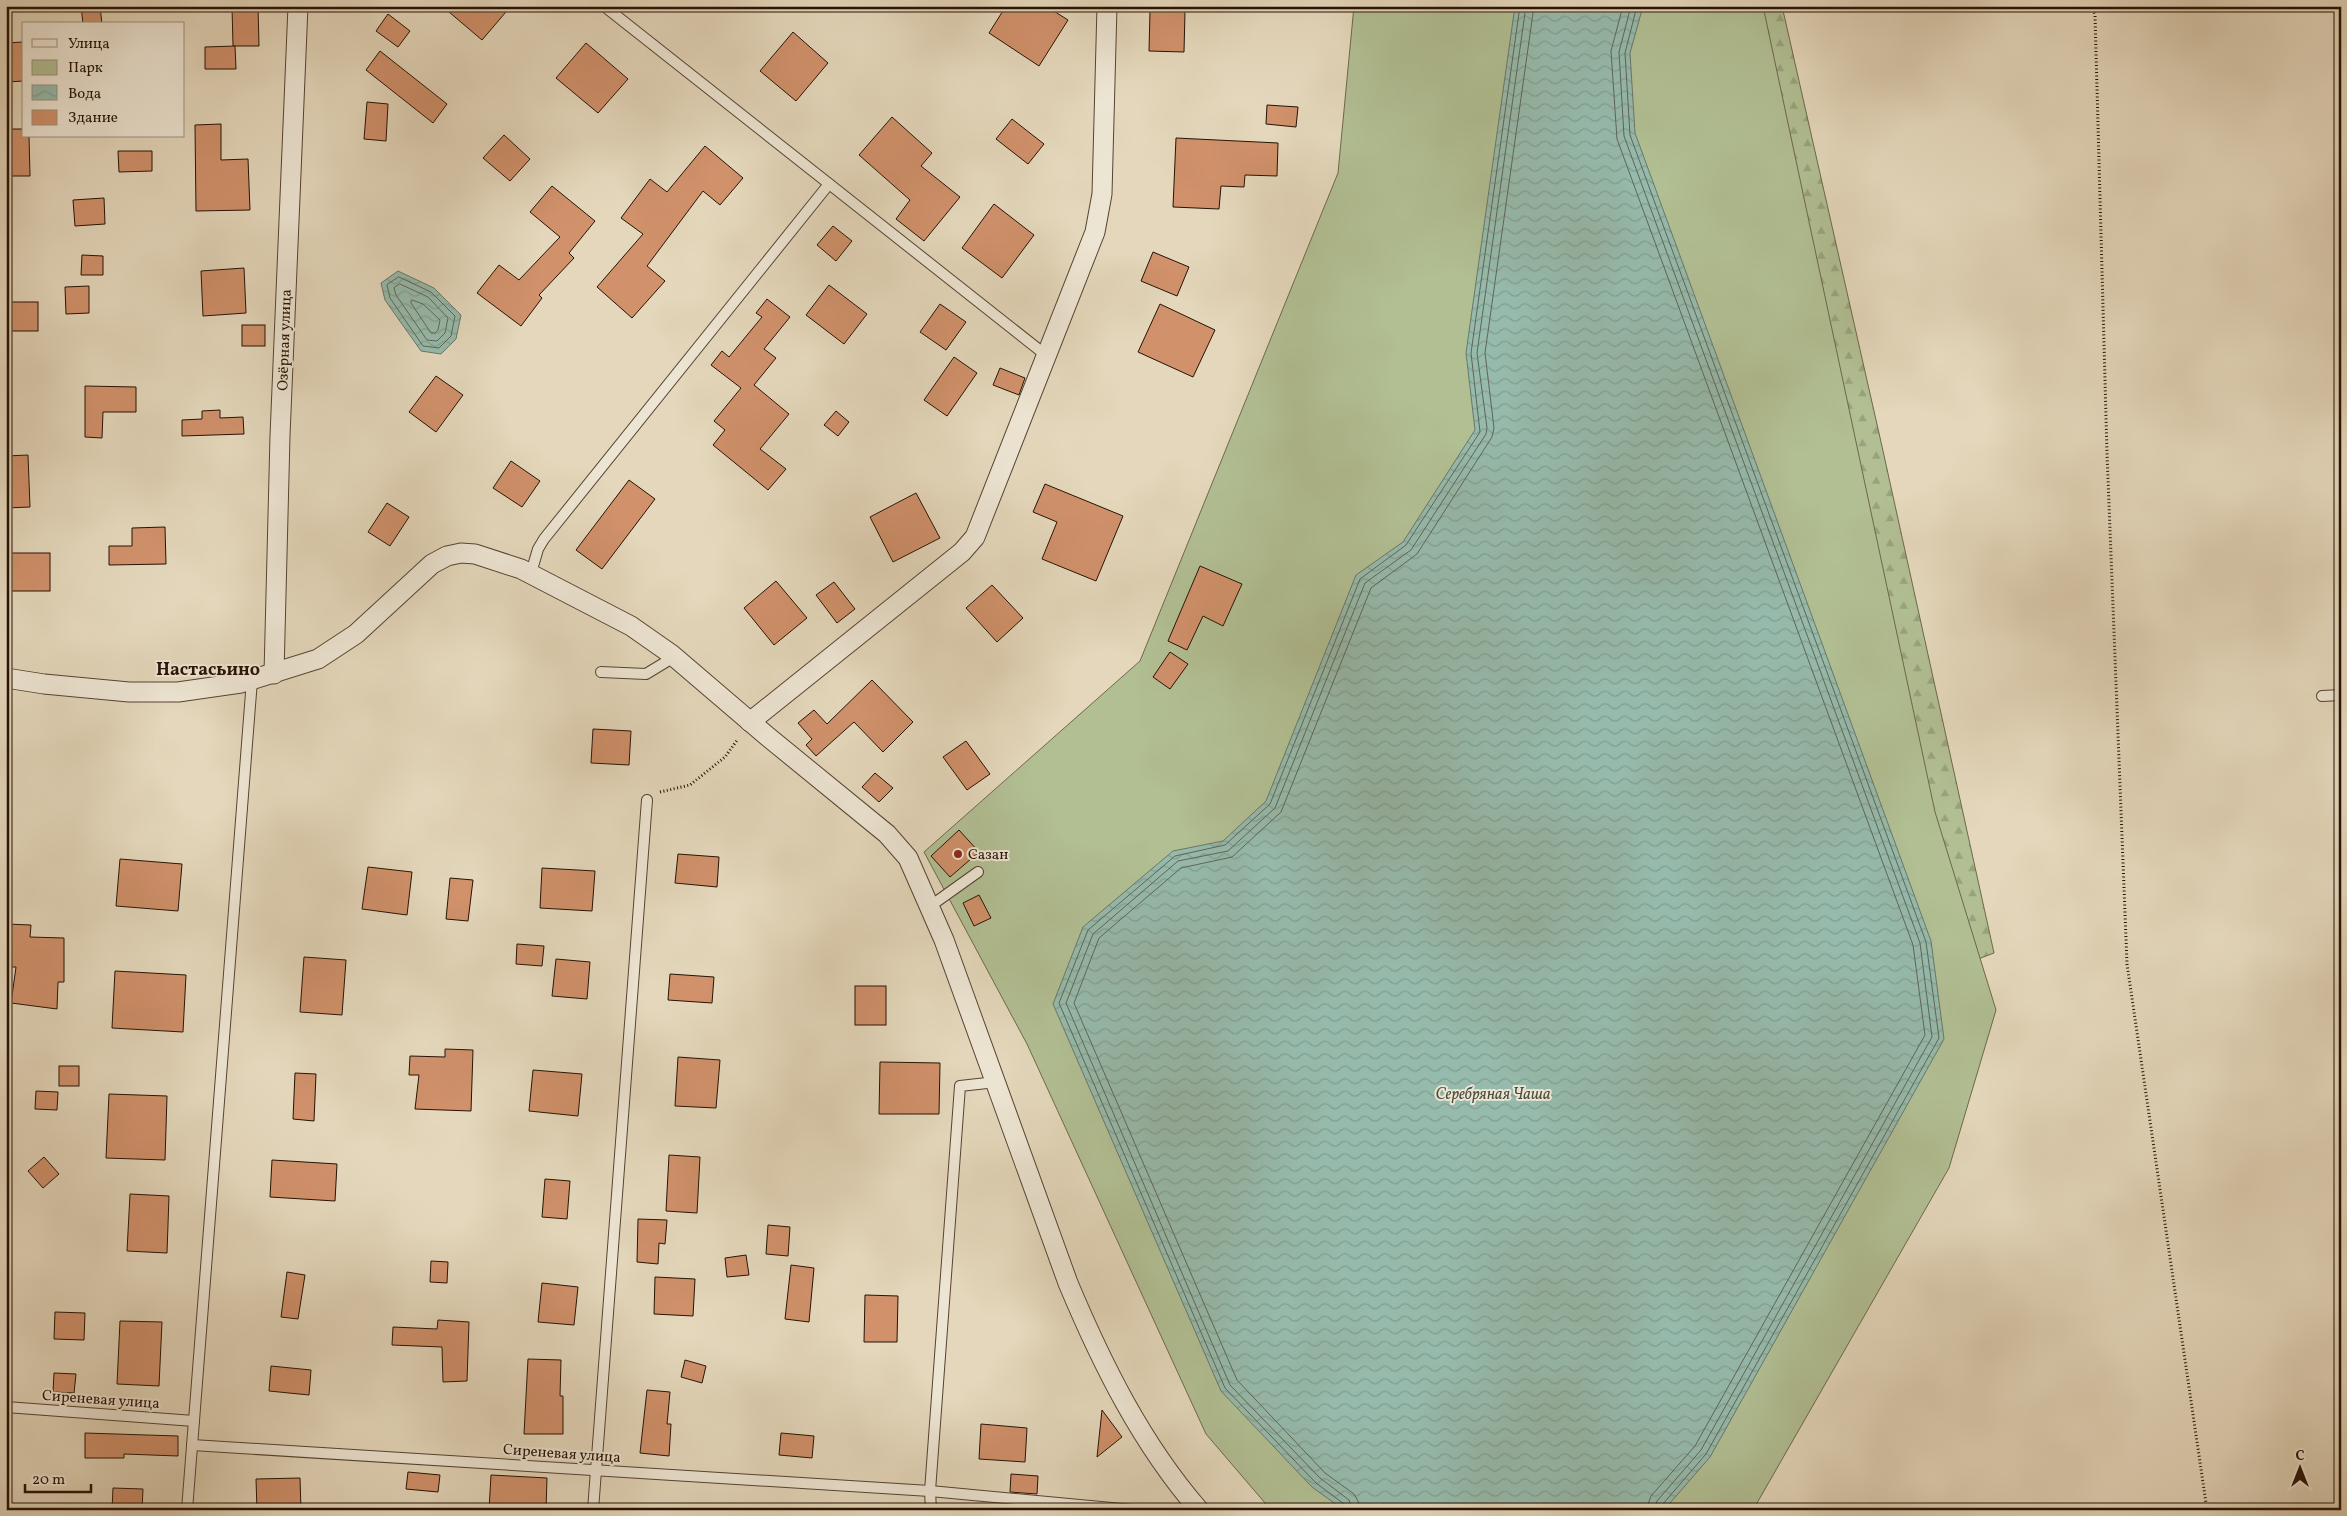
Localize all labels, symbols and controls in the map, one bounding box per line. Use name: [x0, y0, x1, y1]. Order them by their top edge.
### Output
legend: [22, 22, 185, 138]
text: Улица: [68, 34, 110, 55]
text: Парк: [68, 58, 103, 79]
text: Вода: [68, 84, 101, 105]
text: Здание: [68, 108, 118, 129]
street label: Озёрная улица: [273, 289, 298, 391]
district label: Настасьино: [156, 658, 260, 683]
place label: Сазан: [968, 845, 1008, 866]
marker: Сазан: [952, 848, 964, 860]
water label: Серебряная Чаша: [1435, 1084, 1551, 1106]
street label: Сиреневая улица: [41, 1386, 161, 1415]
street label: Сиреневая улица: [502, 1440, 622, 1469]
north arrow: [2274, 1444, 2324, 1494]
text: С: [2295, 1447, 2305, 1466]
scale bar: [25, 1461, 91, 1493]
text: 20 m: [32, 1470, 65, 1491]

